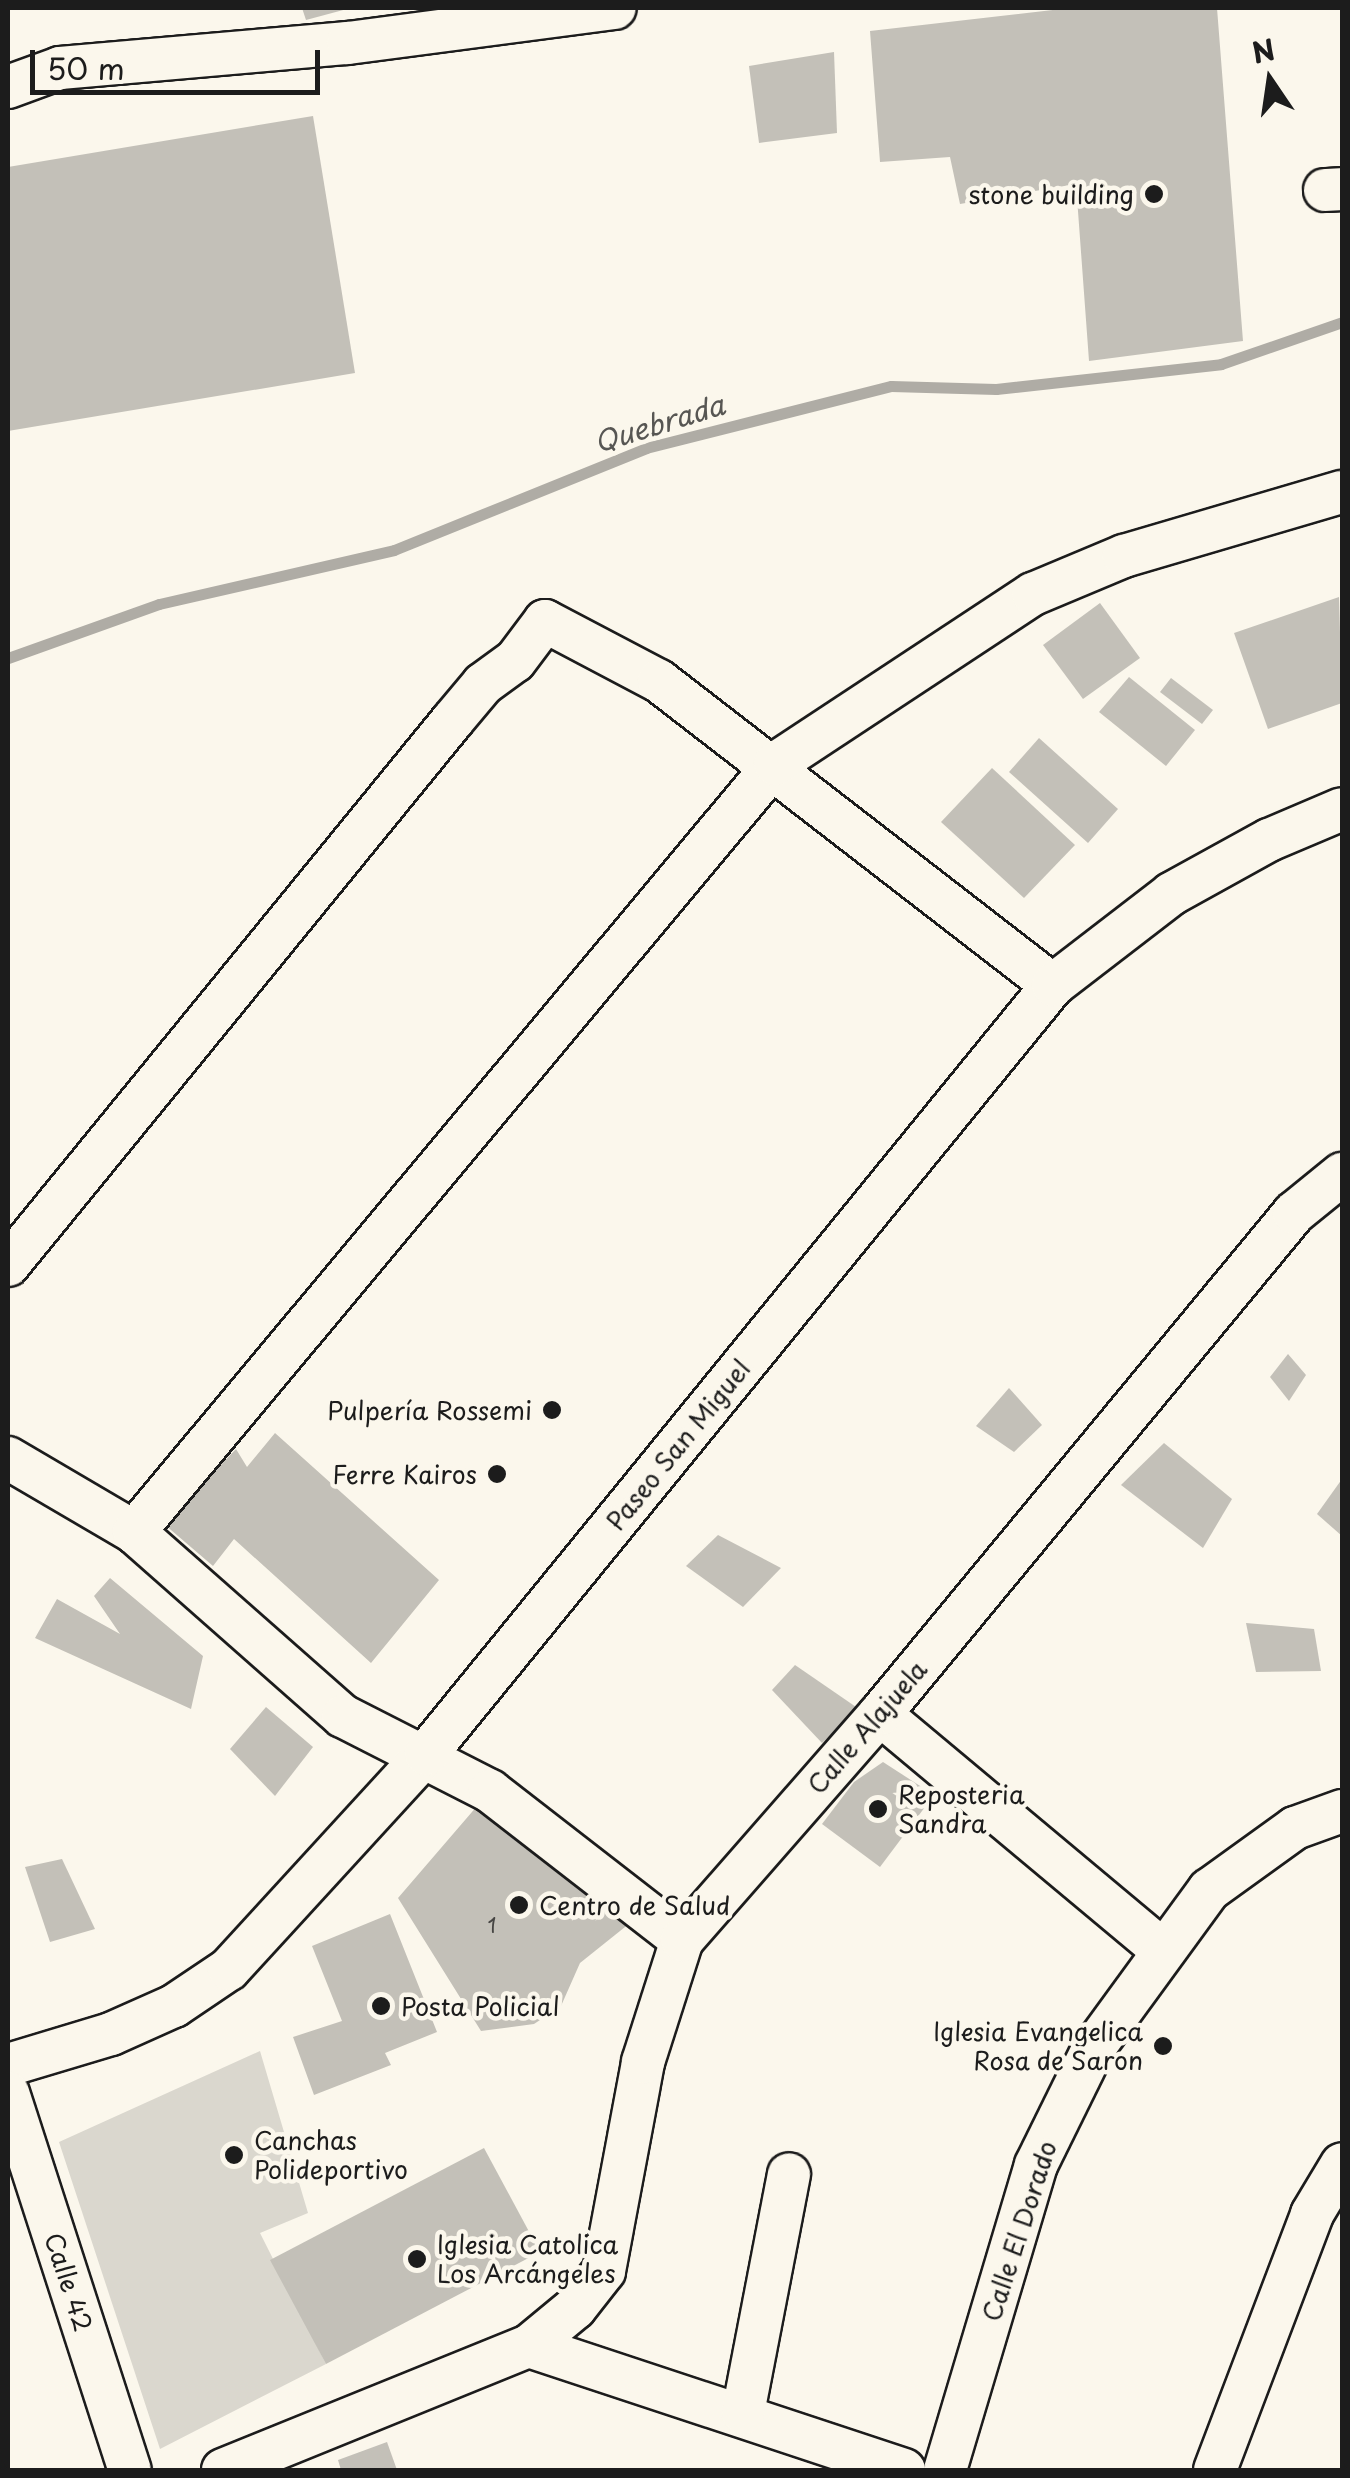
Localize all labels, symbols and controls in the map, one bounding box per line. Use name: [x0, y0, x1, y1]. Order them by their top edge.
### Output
text: N: [1247, 27, 1279, 74]
scale bar: [35, 30, 325, 92]
north arrow: [1220, 30, 1320, 130]
text: 50 m: [47, 45, 125, 90]
place label: stone building: [968, 179, 1134, 209]
marker: stone building: [1143, 183, 1165, 205]
water label: Quebrada: [590, 387, 728, 459]
street label: Paseo San Miguel: [600, 1354, 756, 1536]
place label: Pulpería Rossemi: [327, 1395, 532, 1425]
marker: Pulpería Rossemi: [541, 1399, 563, 1421]
place label: Ferre Kairos: [332, 1459, 477, 1489]
marker: Ferre Kairos: [486, 1463, 508, 1485]
street label: Calle Alajuela: [801, 1654, 933, 1800]
place label: Reposteria Sandra: [898, 1780, 1025, 1839]
marker: Reposteria Sandra: [867, 1798, 889, 1820]
place label: Centro de Salud: [539, 1890, 733, 1920]
marker: Centro de Salud: [508, 1894, 530, 1916]
house number: 1: [488, 1913, 496, 1937]
place label: Posta Policial: [401, 1991, 559, 2021]
marker: Posta Policial: [370, 1995, 392, 2017]
place label: Iglesia Evangelica Rosa de Saron: [933, 2017, 1143, 2076]
marker: Iglesia Evangelica Rosa de Saron: [1152, 2035, 1174, 2057]
place label: Canchas Polideportivo: [254, 2126, 408, 2185]
street label: Calle El Dorado: [976, 2137, 1062, 2325]
marker: Canchas Polideportivo: [223, 2144, 245, 2166]
street label: Calle 42: [39, 2229, 99, 2335]
place label: Iglesia Catolica Los Arcángeles: [437, 2230, 618, 2289]
marker: Iglesia Catolica Los Arcángeles: [406, 2248, 428, 2270]

